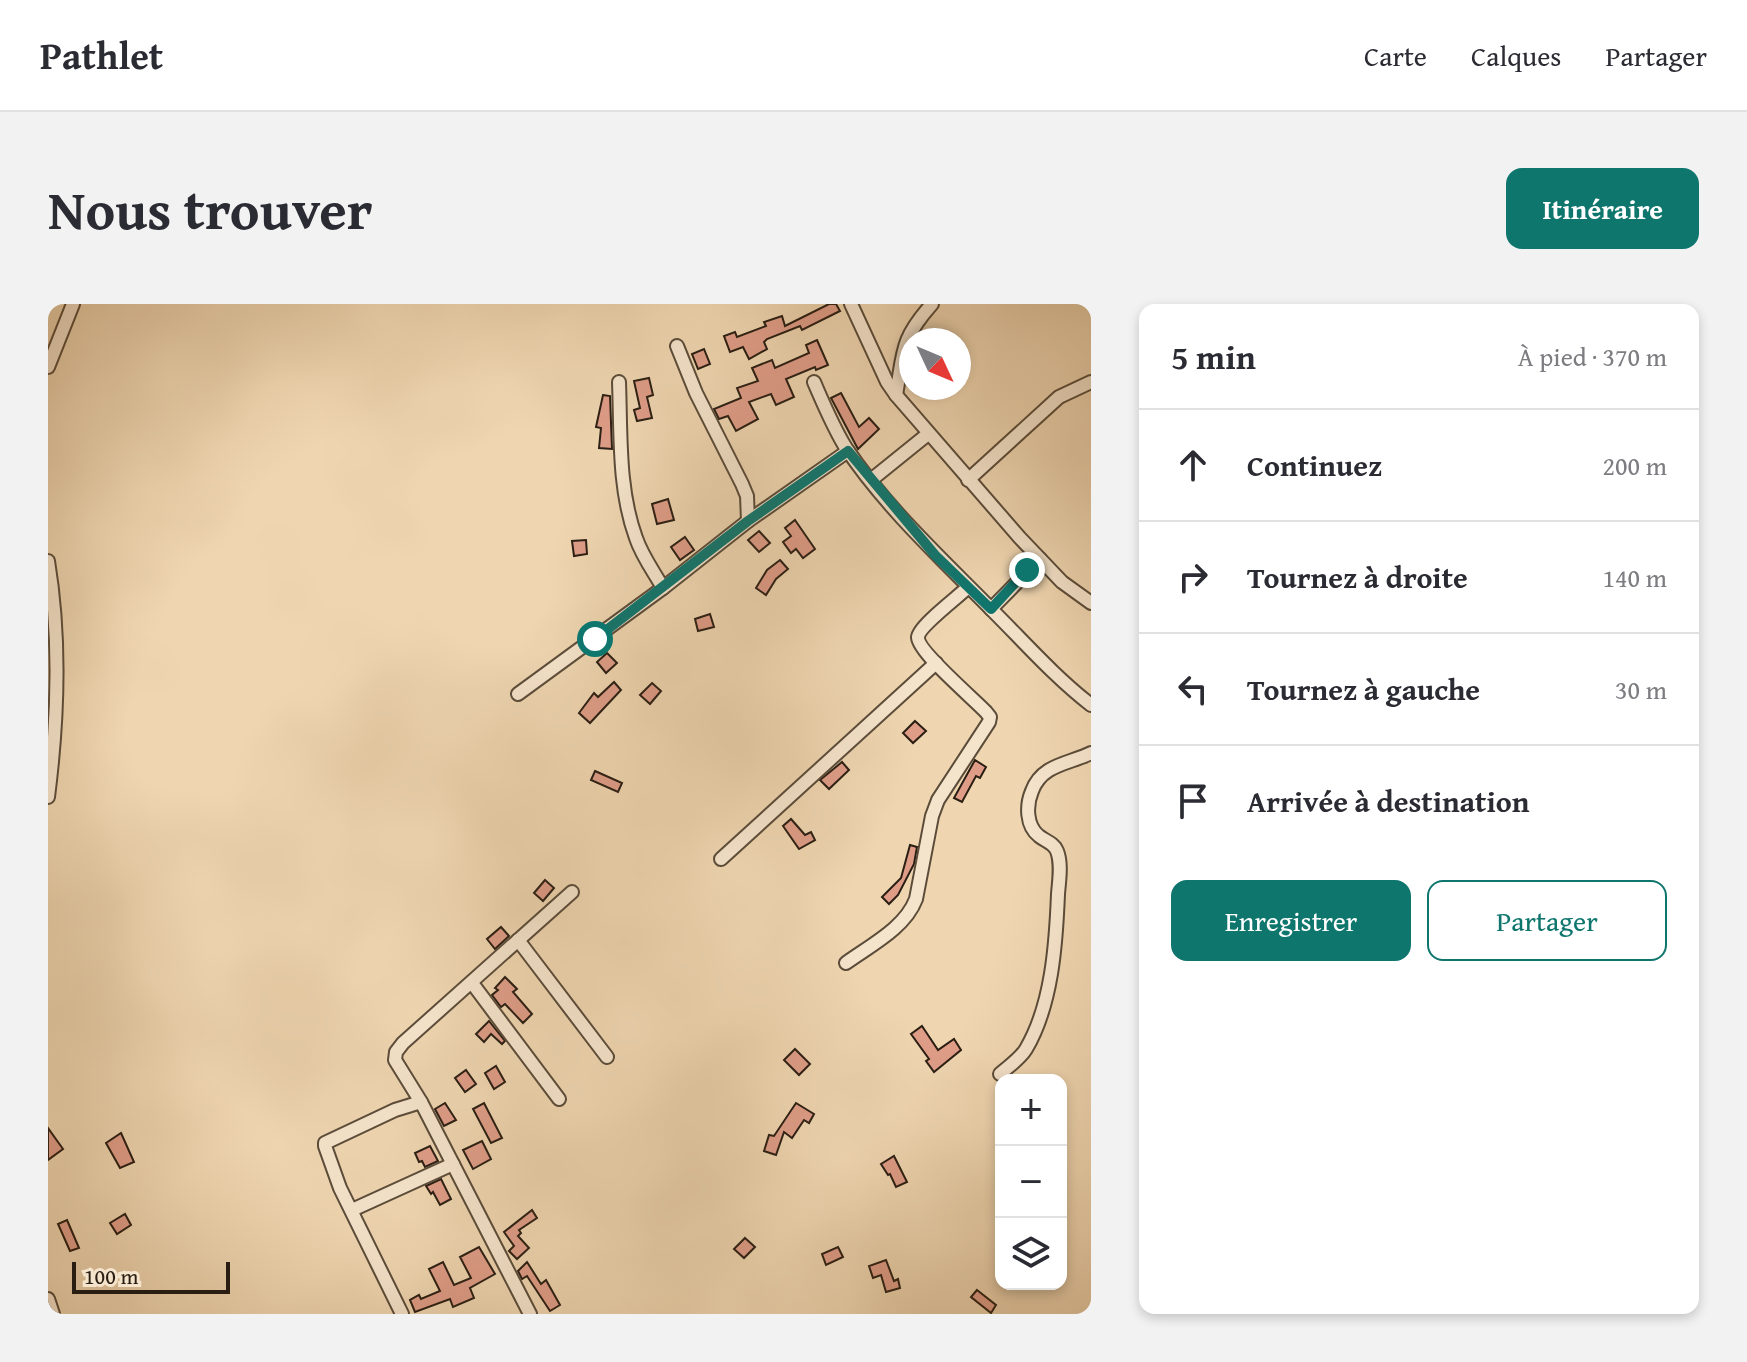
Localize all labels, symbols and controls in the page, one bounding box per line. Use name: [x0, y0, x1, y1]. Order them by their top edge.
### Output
text: Pathlet: [40, 27, 163, 83]
text: Carte: [1364, 35, 1427, 76]
text: Calques: [1471, 35, 1561, 76]
text: Partager: [1605, 35, 1707, 76]
text: Nous trouver: [48, 167, 372, 250]
button: Itinéraire: [1506, 168, 1699, 249]
north arrow: [899, 328, 971, 400]
text: 5 min: [1171, 332, 1256, 381]
text: À pied · 370 m: [1518, 337, 1667, 376]
icon: ahead: [1171, 443, 1215, 487]
text: Continuez: [1247, 443, 1382, 487]
text: 200 m: [1602, 446, 1667, 485]
route end: [1009, 552, 1045, 588]
icon: right: [1171, 555, 1215, 599]
text: Tournez à droite: [1247, 555, 1468, 599]
text: 140 m: [1602, 558, 1667, 597]
route start: [577, 621, 613, 657]
icon: left: [1171, 667, 1215, 711]
text: Tournez à gauche: [1247, 667, 1480, 711]
text: 30 m: [1615, 670, 1667, 709]
icon: arrive: [1171, 779, 1215, 823]
text: Arrivée à destination: [1247, 779, 1529, 823]
button: Enregistrer: [1171, 880, 1411, 961]
button: Partager: [1427, 880, 1667, 961]
map controls: [995, 1074, 1067, 1290]
button: +: [995, 1074, 1067, 1146]
button: −: [995, 1146, 1067, 1218]
button: layers: [995, 1218, 1067, 1290]
scale bar: [72, 1258, 230, 1294]
text: 100 m: [84, 1260, 139, 1292]

